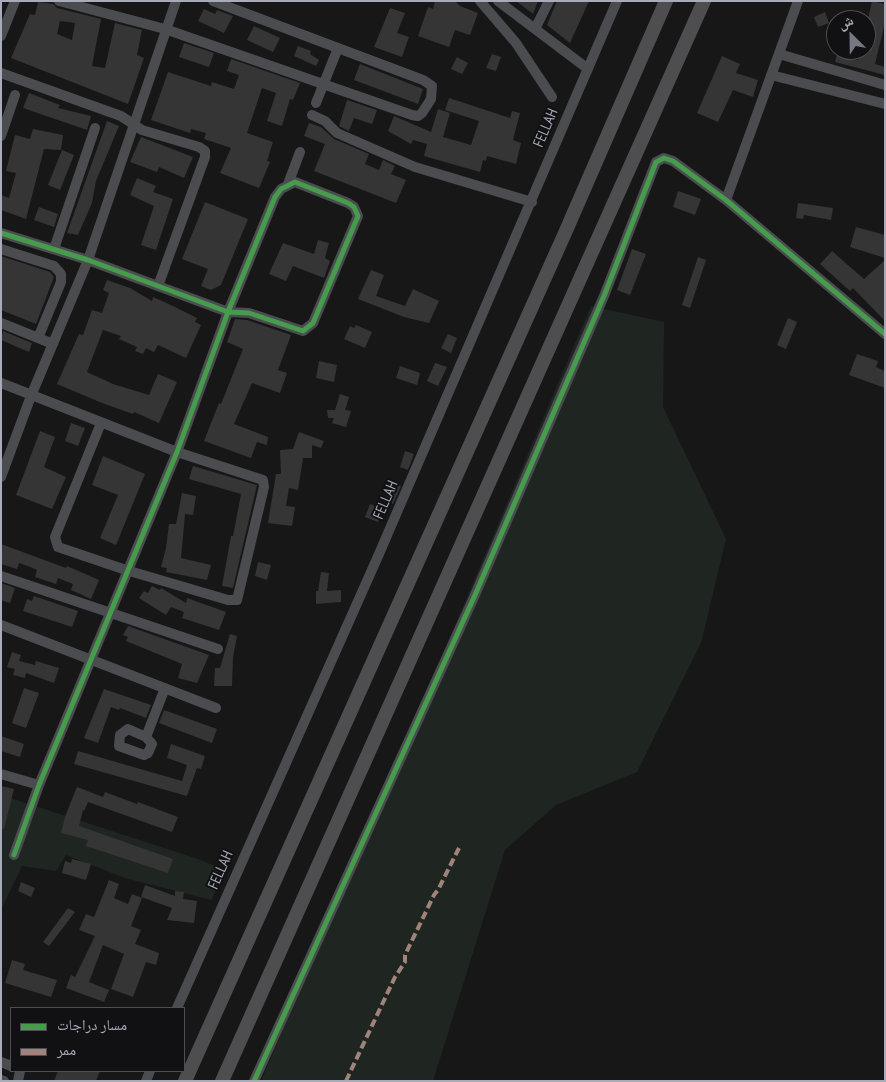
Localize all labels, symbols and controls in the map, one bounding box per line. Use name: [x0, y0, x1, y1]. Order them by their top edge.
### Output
north arrow: [826, 10, 876, 60]
text: ش: [835, 11, 856, 33]
street label: FELLAH: [530, 106, 562, 150]
street label: FELLAH: [370, 478, 402, 522]
street label: FELLAH: [205, 848, 237, 892]
legend: [10, 1007, 185, 1072]
text: مسار دراجات: [57, 1015, 127, 1034]
text: ممر: [57, 1040, 76, 1059]

